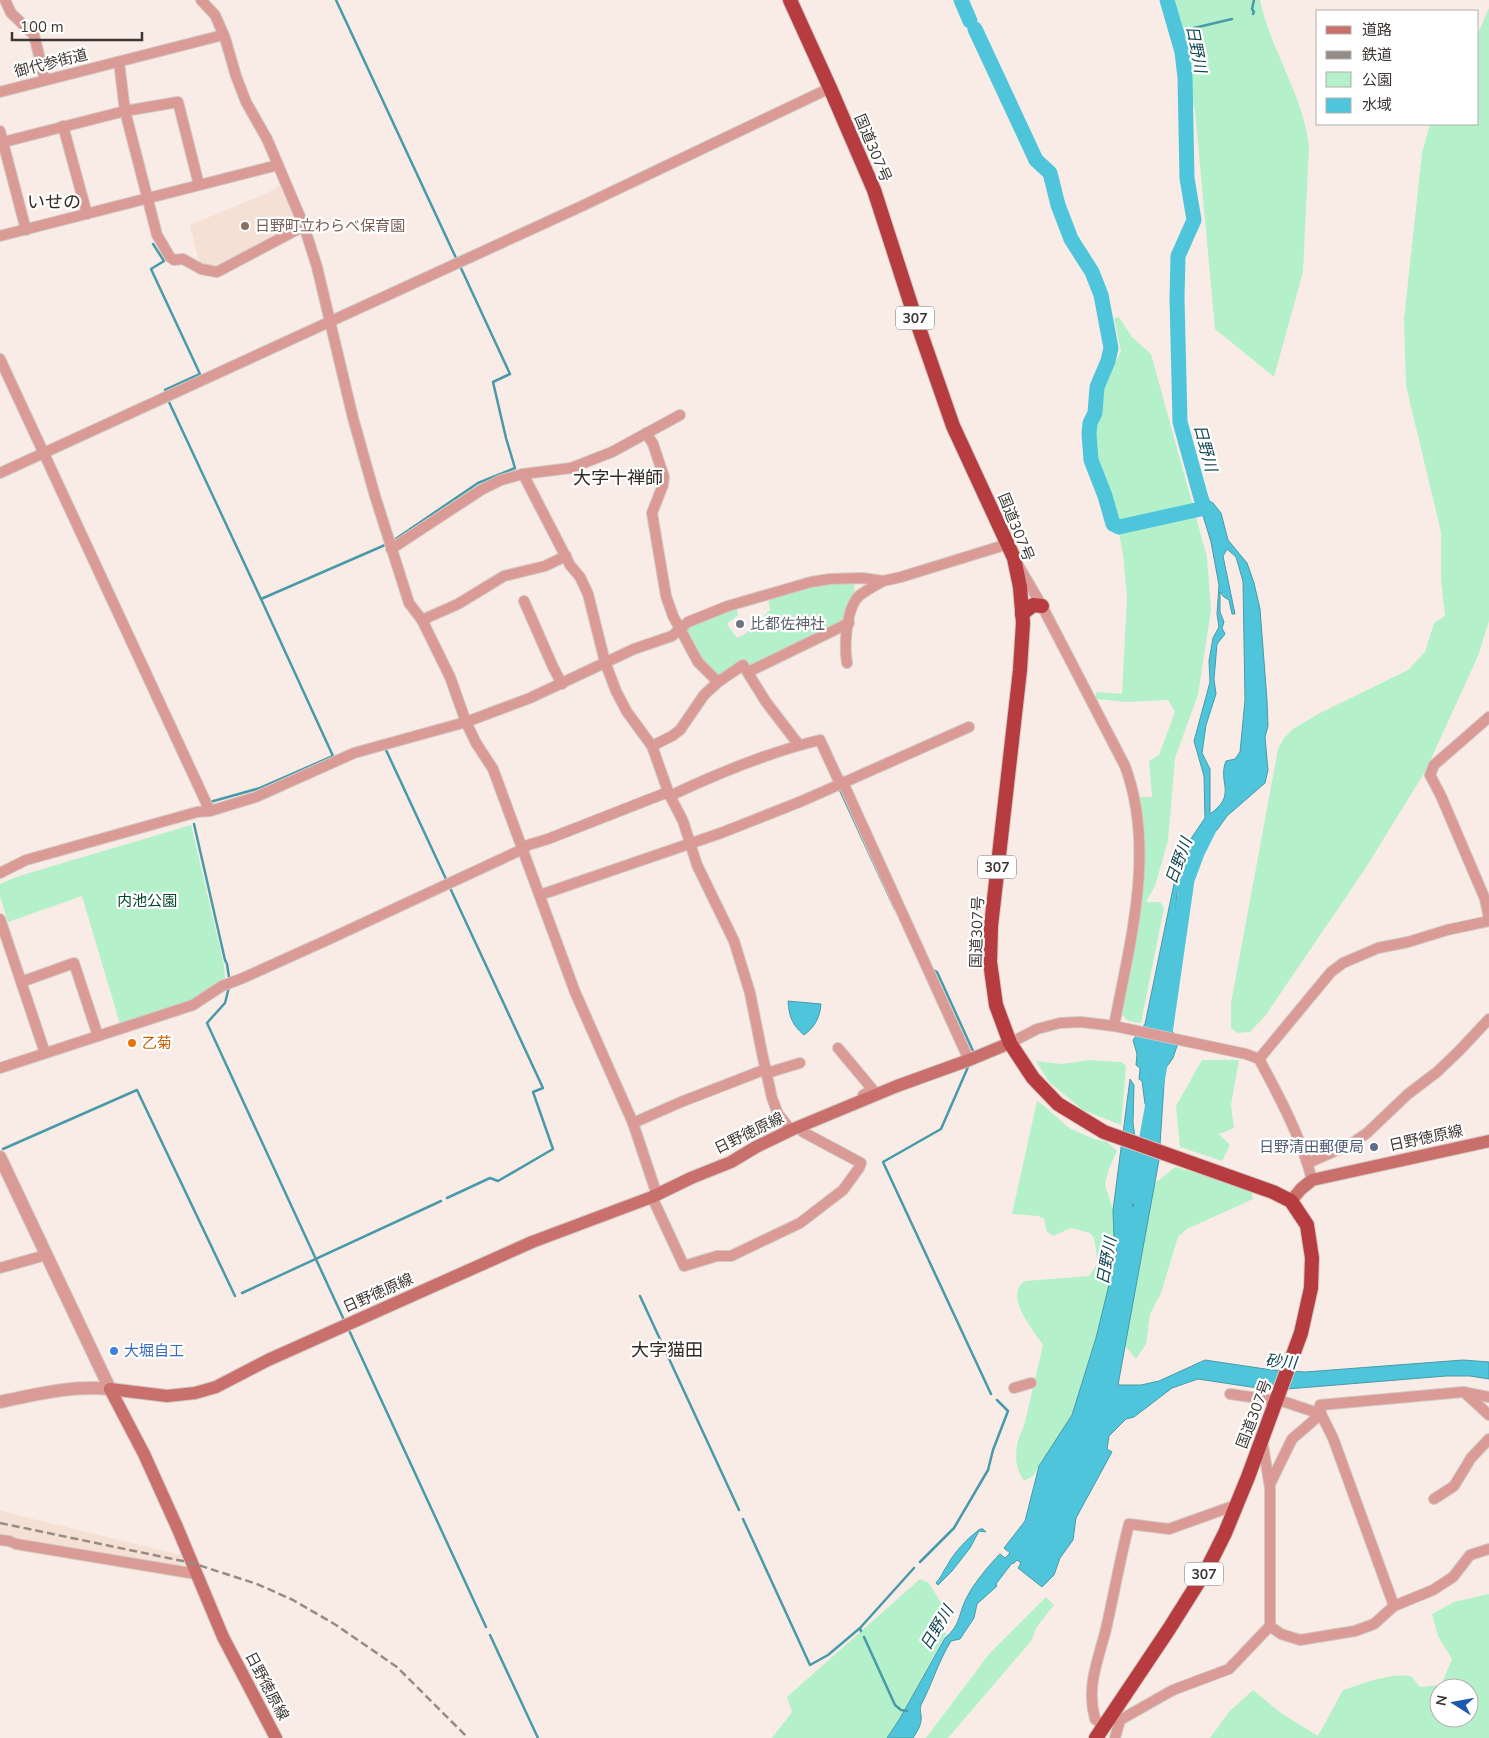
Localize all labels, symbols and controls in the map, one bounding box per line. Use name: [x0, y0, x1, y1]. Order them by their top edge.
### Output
scale bar: [12, 10, 142, 42]
legend: [1316, 10, 1479, 125]
text: 100 m: [20, 17, 64, 37]
text: 道路: [1362, 20, 1392, 40]
water label: 日野川: [1181, 23, 1212, 77]
street label: 御代参街道: [12, 44, 90, 82]
text: 鉄道: [1362, 45, 1392, 65]
text: 公園: [1362, 70, 1392, 90]
text: 水域: [1362, 95, 1392, 115]
street label: 国道307号: [850, 111, 896, 185]
district label: いせの: [27, 190, 81, 214]
place label: 日野町立わらべ保育園: [255, 216, 405, 236]
marker: 日野町立わらべ保育園: [239, 220, 251, 232]
road number: 307: [896, 306, 934, 330]
water label: 日野川: [1188, 422, 1222, 476]
district label: 大字十禅師: [573, 466, 663, 490]
street label: 国道307号: [993, 490, 1039, 564]
place label: 比都佐神社: [750, 614, 825, 634]
marker: 比都佐神社: [734, 618, 746, 630]
water label: 日野川: [1160, 833, 1198, 887]
road number: 307: [978, 856, 1016, 879]
park label: 内池公園: [117, 891, 177, 911]
street label: 国道307号: [966, 896, 988, 968]
place label: 乙菊: [142, 1033, 172, 1053]
marker: 乙菊: [126, 1037, 138, 1049]
street label: 日野徳原線: [711, 1108, 787, 1158]
street label: 日野徳原線: [1387, 1120, 1465, 1156]
place label: 日野清田郵便局: [1259, 1137, 1364, 1157]
marker: 日野清田郵便局: [1368, 1141, 1380, 1153]
water label: 日野川: [1092, 1233, 1122, 1287]
street label: 日野徳原線: [340, 1269, 416, 1317]
district label: 大字猫田: [631, 1338, 703, 1362]
place label: 大堀自工: [124, 1341, 184, 1361]
marker: 大堀自工: [108, 1345, 120, 1357]
water label: 砂川: [1264, 1350, 1300, 1375]
street label: 国道307号: [1232, 1377, 1276, 1451]
road number: 307: [1185, 1562, 1223, 1586]
water label: 日野川: [915, 1600, 960, 1654]
street label: 日野徳原線: [241, 1648, 293, 1724]
north arrow: [1429, 1678, 1479, 1728]
text: N: [1431, 1694, 1452, 1708]

